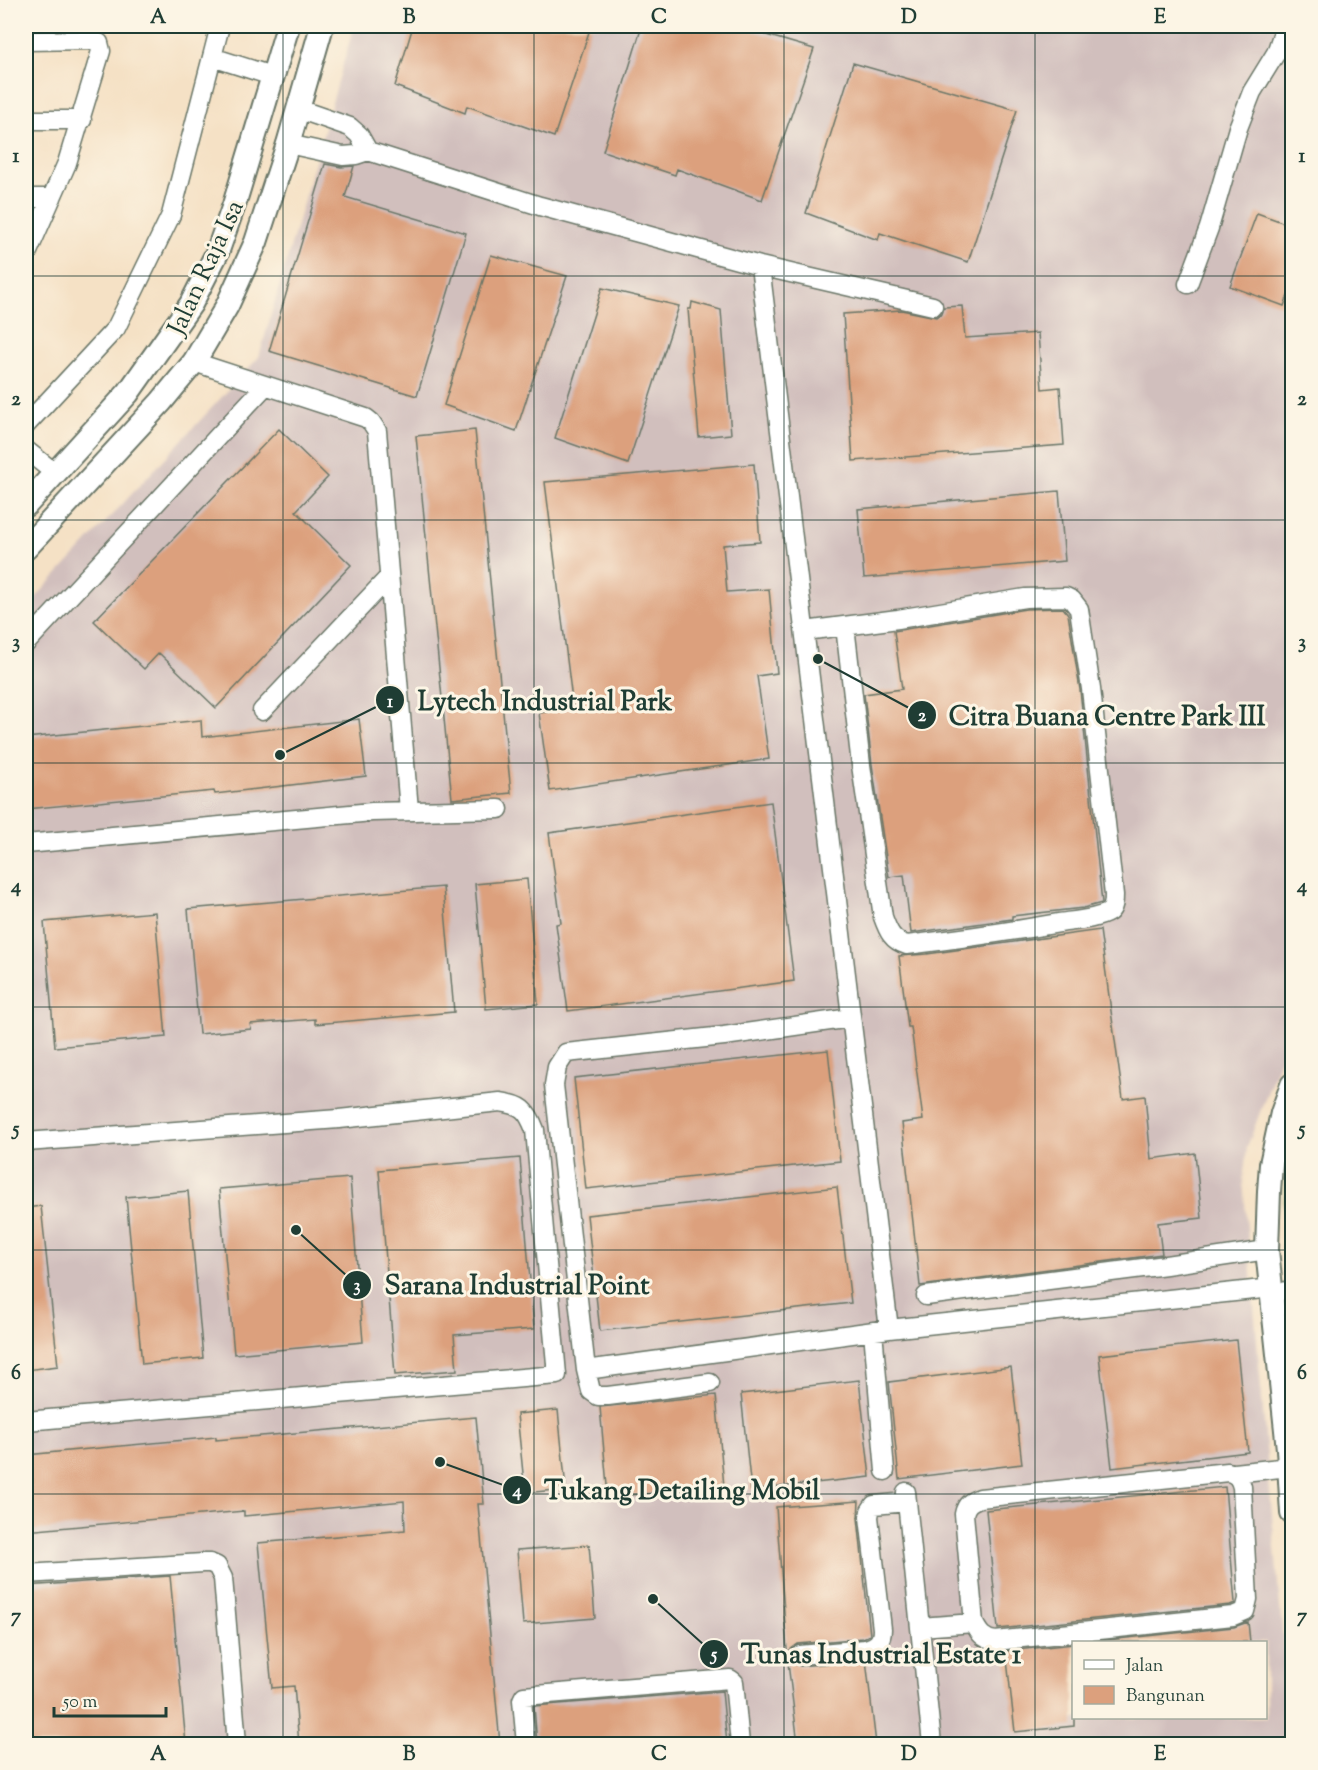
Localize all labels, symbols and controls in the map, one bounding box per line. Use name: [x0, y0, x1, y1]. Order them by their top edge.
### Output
text: A: [150, 4, 167, 33]
text: B: [403, 4, 416, 33]
text: C: [651, 4, 667, 33]
text: D: [901, 4, 917, 33]
text: E: [1154, 4, 1167, 33]
text: 1: [13, 143, 20, 172]
text: 1: [1299, 143, 1306, 172]
street label: Jalan Raja Isa: [159, 194, 255, 344]
text: 2: [11, 386, 21, 415]
text: 2: [1297, 386, 1307, 415]
text: 3: [12, 629, 20, 658]
text: 3: [1298, 629, 1306, 658]
callout: Lytech Industrial Park: [375, 678, 684, 723]
text: Lytech Industrial Park: [418, 684, 673, 723]
text: 1: [387, 690, 394, 716]
callout: Citra Buana Centre Park III: [907, 693, 1277, 738]
text: Citra Buana Centre Park III: [949, 699, 1265, 738]
text: 2: [918, 704, 927, 730]
text: 4: [10, 873, 21, 902]
text: 4: [1296, 873, 1307, 902]
text: 5: [11, 1116, 20, 1145]
text: 5: [1297, 1116, 1306, 1145]
callout: Sarana Industrial Point: [342, 1262, 661, 1307]
text: Sarana Industrial Point: [385, 1268, 650, 1307]
text: 3: [353, 1274, 361, 1300]
text: 6: [11, 1360, 21, 1389]
text: 6: [1297, 1360, 1307, 1389]
callout: Tukang Detailing Mobil: [502, 1467, 832, 1512]
text: Tukang Detailing Mobil: [544, 1473, 820, 1512]
text: 4: [511, 1479, 522, 1505]
text: 7: [11, 1603, 22, 1632]
text: 7: [1297, 1603, 1308, 1632]
callout: Tunas Industrial Estate 1: [699, 1631, 1033, 1676]
text: Tunas Industrial Estate 1: [741, 1637, 1022, 1676]
legend: [1072, 1641, 1267, 1719]
text: 5: [709, 1643, 718, 1669]
text: Jalan: [1125, 1654, 1164, 1680]
scale bar: [54, 1680, 166, 1718]
text: Bangunan: [1126, 1684, 1205, 1710]
text: 50 m: [62, 1690, 98, 1716]
text: A: [150, 1741, 167, 1770]
text: B: [403, 1741, 416, 1770]
text: C: [651, 1741, 667, 1770]
text: D: [901, 1741, 917, 1770]
text: E: [1154, 1741, 1167, 1770]

